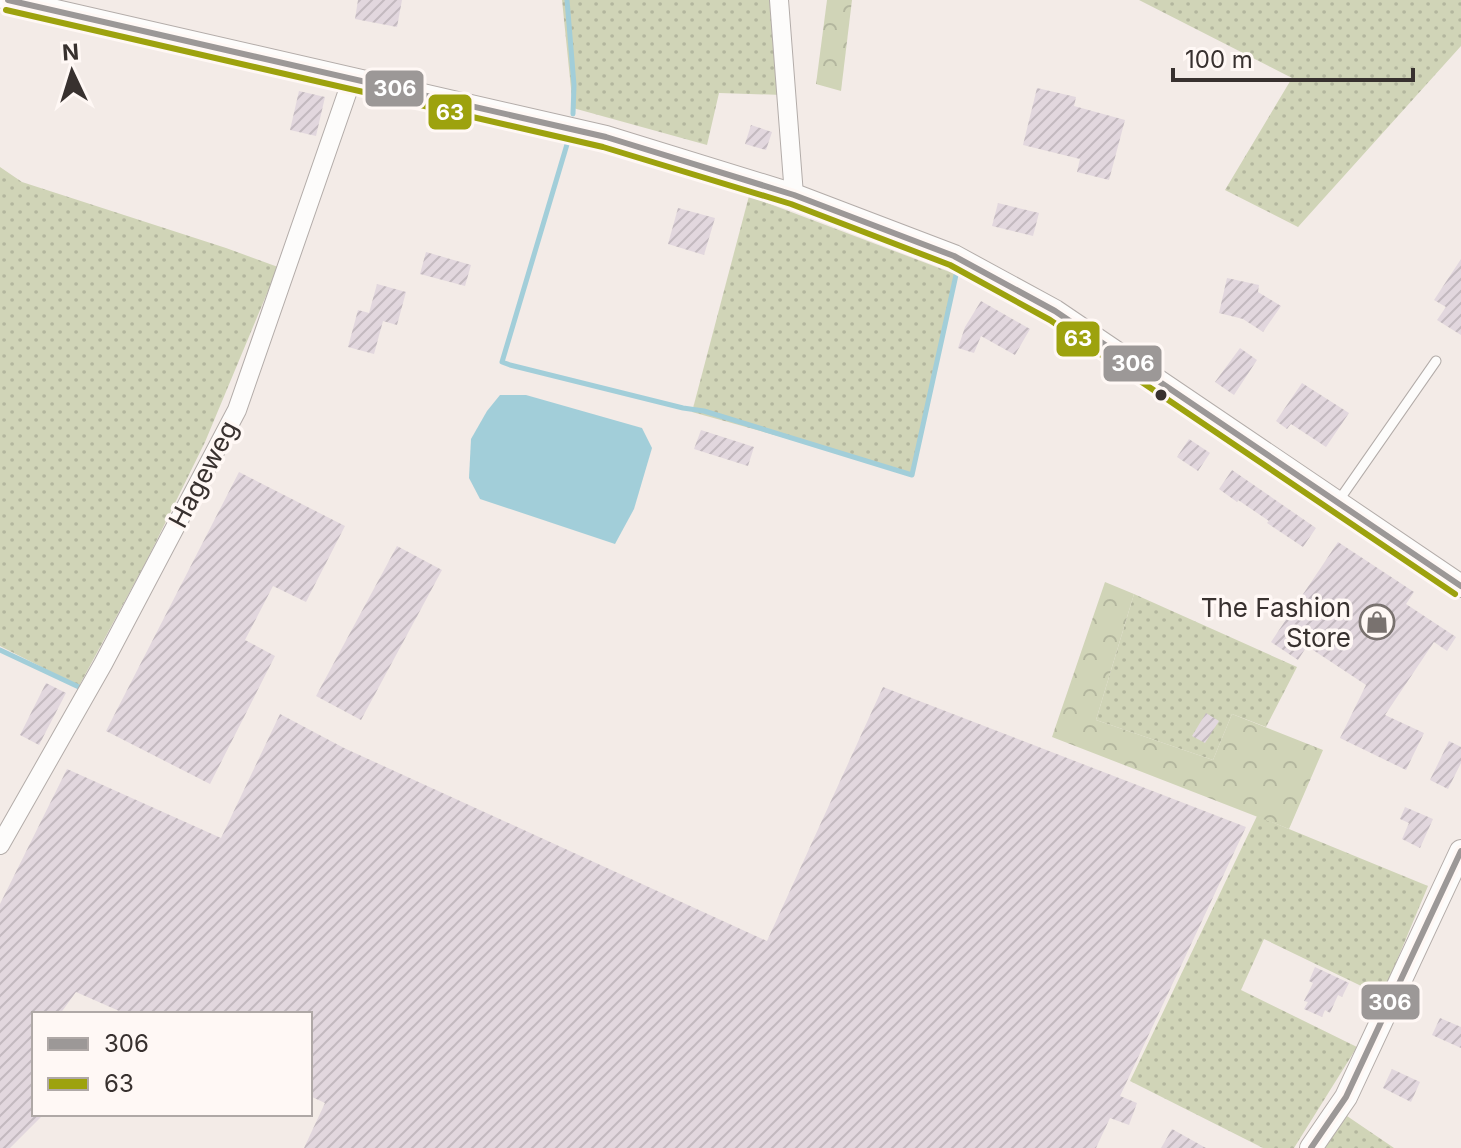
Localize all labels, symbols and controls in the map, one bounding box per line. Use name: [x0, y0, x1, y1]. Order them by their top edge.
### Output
north arrow: [32, 32, 112, 112]
scale bar: [1173, 32, 1413, 82]
text: N: [61, 38, 80, 66]
text: 100 m: [1185, 45, 1253, 74]
line badge: 306: [364, 69, 425, 108]
text: 306: [373, 75, 417, 101]
line badge: 63: [427, 93, 473, 131]
text: 63: [436, 99, 464, 125]
line badge: 63: [1055, 320, 1101, 358]
text: 63: [1064, 325, 1092, 351]
line badge: 306: [1102, 344, 1163, 383]
text: 306: [1111, 350, 1155, 376]
unlabelled marker: [1153, 387, 1169, 403]
street label: Hageweg: [162, 415, 244, 533]
place label: The Fashion Store: [1201, 592, 1351, 653]
shop icon: The Fashion Store: [1358, 603, 1396, 641]
line badge: 306: [1360, 983, 1421, 1021]
text: 306: [1368, 989, 1412, 1015]
legend: [32, 1012, 312, 1116]
text: 306: [104, 1029, 149, 1058]
text: 63: [104, 1069, 134, 1098]

